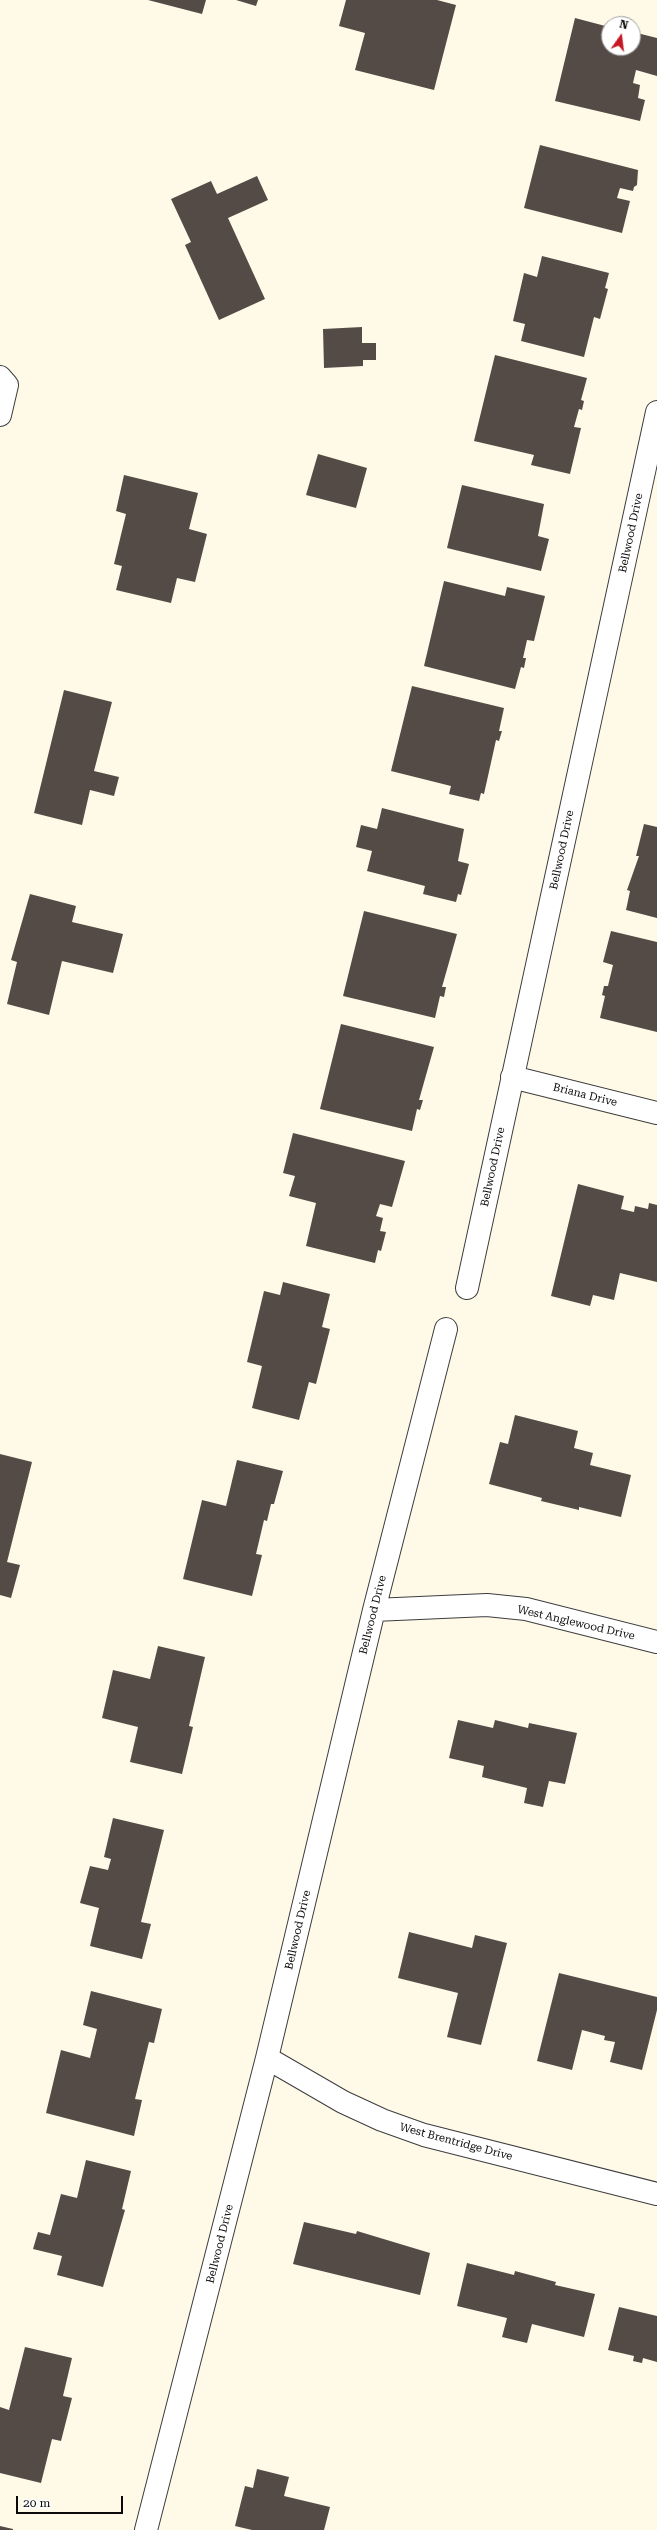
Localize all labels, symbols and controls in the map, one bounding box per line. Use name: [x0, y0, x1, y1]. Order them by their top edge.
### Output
north arrow: [601, 16, 641, 56]
text: N: [618, 18, 629, 32]
street label: Bellwood Drive: [616, 492, 646, 574]
street label: Bellwood Drive: [547, 809, 577, 891]
street label: Briana Drive: [551, 1081, 619, 1109]
street label: Bellwood Drive: [478, 1126, 508, 1208]
street label: Bellwood Drive: [357, 1574, 389, 1656]
street label: West Anglewood Drive: [516, 1603, 636, 1643]
street label: Bellwood Drive: [282, 1889, 314, 1971]
street label: West Brentridge Drive: [398, 2121, 514, 2163]
street label: Bellwood Drive: [204, 2203, 236, 2285]
scale bar: [18, 2488, 125, 2514]
text: 20 m: [23, 2496, 50, 2510]

